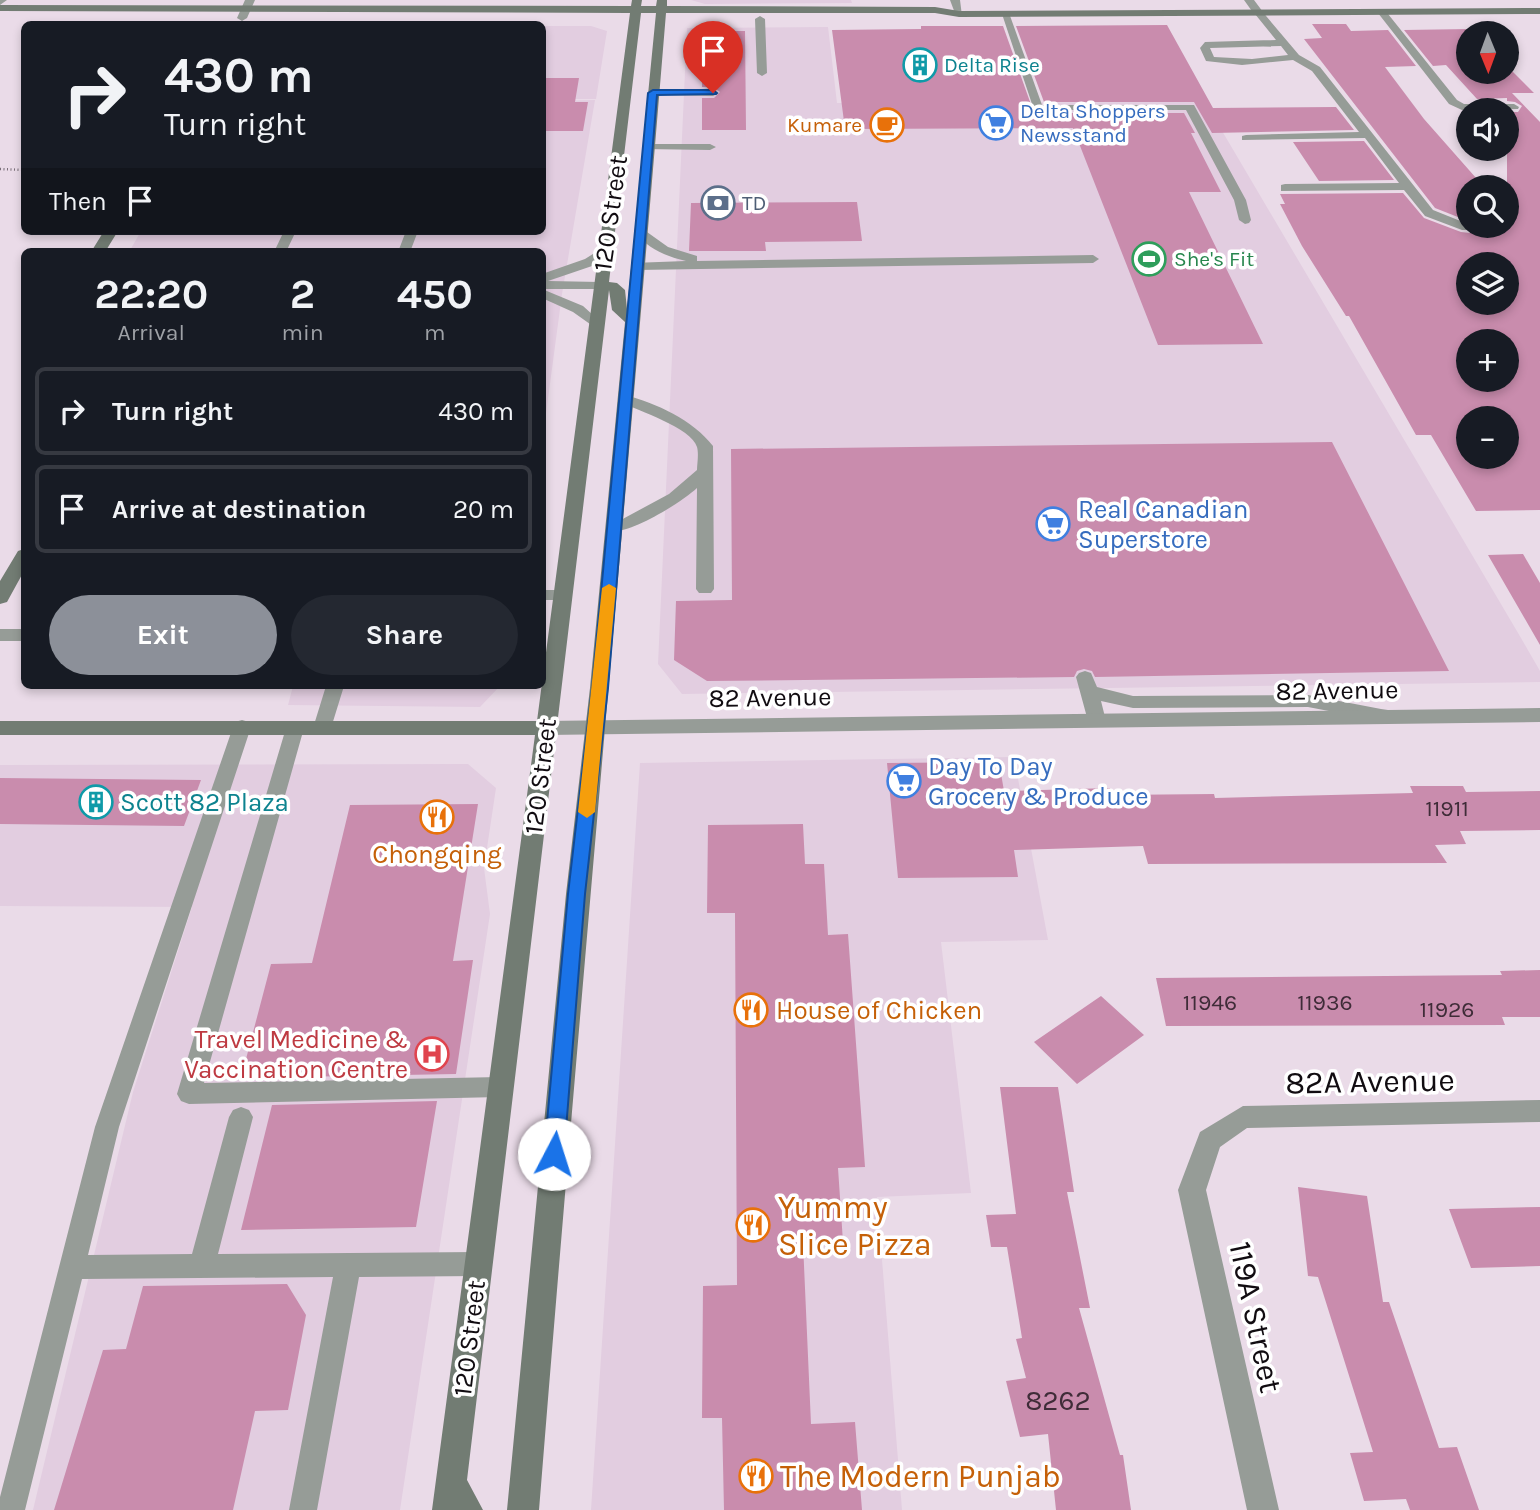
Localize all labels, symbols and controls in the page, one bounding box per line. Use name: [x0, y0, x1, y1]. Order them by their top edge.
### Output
pin: [683, 21, 743, 93]
north arrow: [1456, 21, 1519, 84]
map controls: [1456, 21, 1519, 469]
icon: arrive: [694, 32, 732, 70]
building icon: Delta Rise: [901, 46, 939, 84]
text: 430 m: [164, 47, 314, 104]
icon: right: [49, 49, 140, 140]
place label: Delta Rise: [944, 53, 1040, 77]
button: sound: [1456, 98, 1519, 161]
place label: Delta Shoppers Newsstand: [1020, 99, 1166, 147]
supermarket icon: Delta Shoppers Newsstand: [977, 104, 1015, 142]
text: Turn right: [164, 106, 306, 143]
cafe icon: Kumare: [868, 106, 906, 144]
place label: Kumare: [787, 113, 862, 137]
street label: 120 Street: [587, 153, 634, 273]
button: search: [1456, 175, 1519, 238]
icon: arrive: [121, 182, 159, 220]
bank icon: TD: [699, 184, 737, 222]
text: Then: [49, 186, 107, 217]
place label: TD: [742, 191, 766, 215]
sports icon: She's Fit: [1130, 240, 1168, 278]
place label: She's Fit: [1174, 247, 1254, 271]
button: layers: [1456, 252, 1519, 315]
text: 22:20: [94, 269, 208, 319]
text: 2: [290, 269, 315, 319]
text: 450: [397, 269, 473, 319]
text: Arrival: [118, 319, 185, 346]
text: min: [281, 319, 324, 346]
text: m: [424, 319, 446, 346]
button: +: [1456, 329, 1519, 392]
icon: right: [53, 392, 91, 430]
text: Turn right: [112, 396, 233, 427]
text: 430 m: [438, 396, 514, 427]
button: −: [1456, 406, 1519, 469]
icon: arrive: [53, 490, 91, 528]
text: Arrive at destination: [112, 494, 366, 525]
text: 20 m: [453, 494, 514, 525]
place label: Real Canadian Superstore: [1078, 494, 1248, 555]
supermarket icon: Real Canadian Superstore: [1034, 505, 1072, 543]
button: Exit: [49, 595, 277, 675]
button: Share: [291, 595, 518, 675]
street label: 82 Avenue: [1275, 674, 1399, 707]
street label: 82 Avenue: [708, 681, 832, 714]
street label: 120 Street: [518, 716, 563, 836]
place label: Day To Day Grocery & Produce: [928, 751, 1149, 812]
supermarket icon: Day To Day Grocery & Produce: [885, 762, 923, 800]
building icon: Scott 82 Plaza: [77, 783, 115, 821]
place label: Scott 82 Plaza: [120, 787, 289, 818]
house number: 11911: [1425, 795, 1469, 822]
restaurant icon: Chongqing: [418, 798, 456, 836]
place label: Chongqing: [372, 839, 502, 870]
house number: 11946: [1183, 989, 1237, 1016]
house number: 11936: [1297, 989, 1353, 1016]
restaurant icon: House of Chicken: [732, 991, 770, 1029]
place label: House of Chicken: [776, 995, 982, 1026]
house number: 11926: [1419, 996, 1475, 1023]
place label: Travel Medicine & Vaccination Centre: [184, 1024, 408, 1085]
hospital icon: Travel Medicine & Vaccination Centre: [413, 1035, 451, 1073]
street label: 82A Avenue: [1285, 1062, 1455, 1101]
position arrow: [517, 1117, 591, 1191]
place label: Yummy Slice Pizza: [778, 1189, 932, 1263]
restaurant icon: Yummy Slice Pizza: [734, 1206, 772, 1244]
street label: 119A Street: [1221, 1238, 1290, 1396]
street label: 120 Street: [447, 1278, 492, 1398]
house number: 8262: [1025, 1384, 1091, 1417]
restaurant icon: The Modern Punjab: [737, 1457, 775, 1495]
place label: The Modern Punjab: [780, 1458, 1061, 1495]

